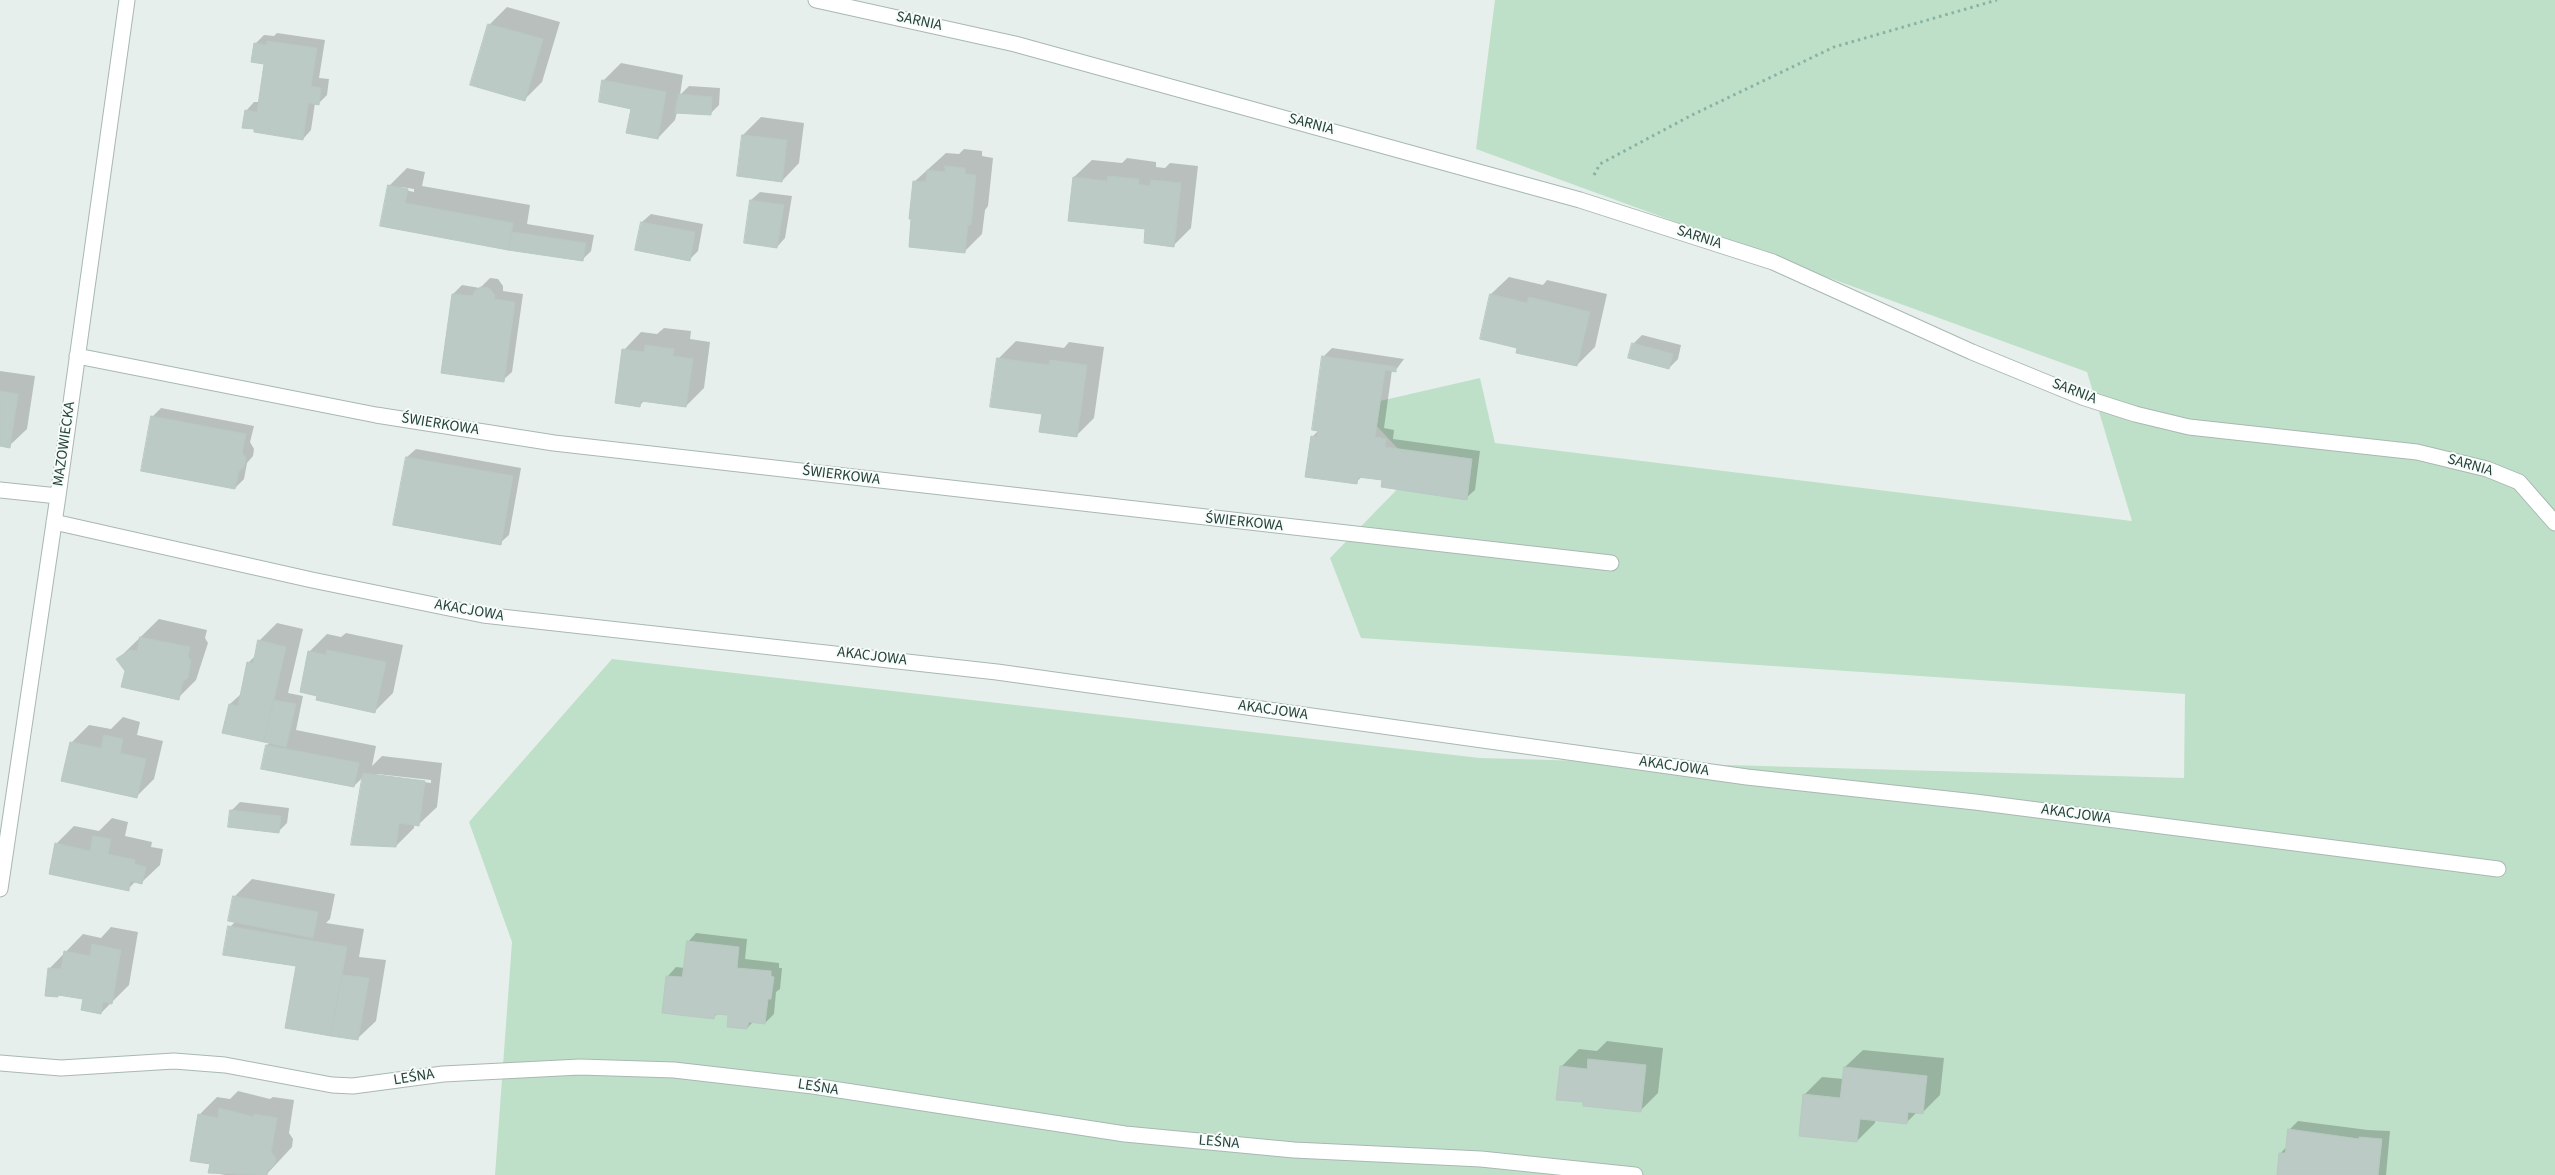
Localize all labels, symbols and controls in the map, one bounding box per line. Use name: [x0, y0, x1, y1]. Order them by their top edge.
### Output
street label: SARNIA: [894, 8, 944, 36]
street label: SARNIA: [1286, 110, 1336, 140]
street label: SARNIA: [1674, 222, 1724, 254]
street label: SARNIA: [2049, 375, 2099, 409]
street label: MAZOWIECKA: [50, 400, 80, 488]
street label: ŚWIERKOWA: [400, 410, 480, 440]
street label: SARNIA: [2445, 451, 2495, 481]
street label: ŚWIERKOWA: [801, 462, 881, 490]
street label: ŚWIERKOWA: [1204, 510, 1284, 536]
street label: AKACJOWA: [433, 596, 505, 626]
street label: AKACJOWA: [836, 644, 908, 670]
street label: AKACJOWA: [1237, 697, 1309, 725]
street label: AKACJOWA: [1638, 753, 1710, 781]
street label: AKACJOWA: [2040, 801, 2112, 829]
street label: LEŚNA: [392, 1066, 436, 1090]
street label: LEŚNA: [796, 1076, 840, 1100]
street label: LEŚNA: [1198, 1132, 1240, 1154]

